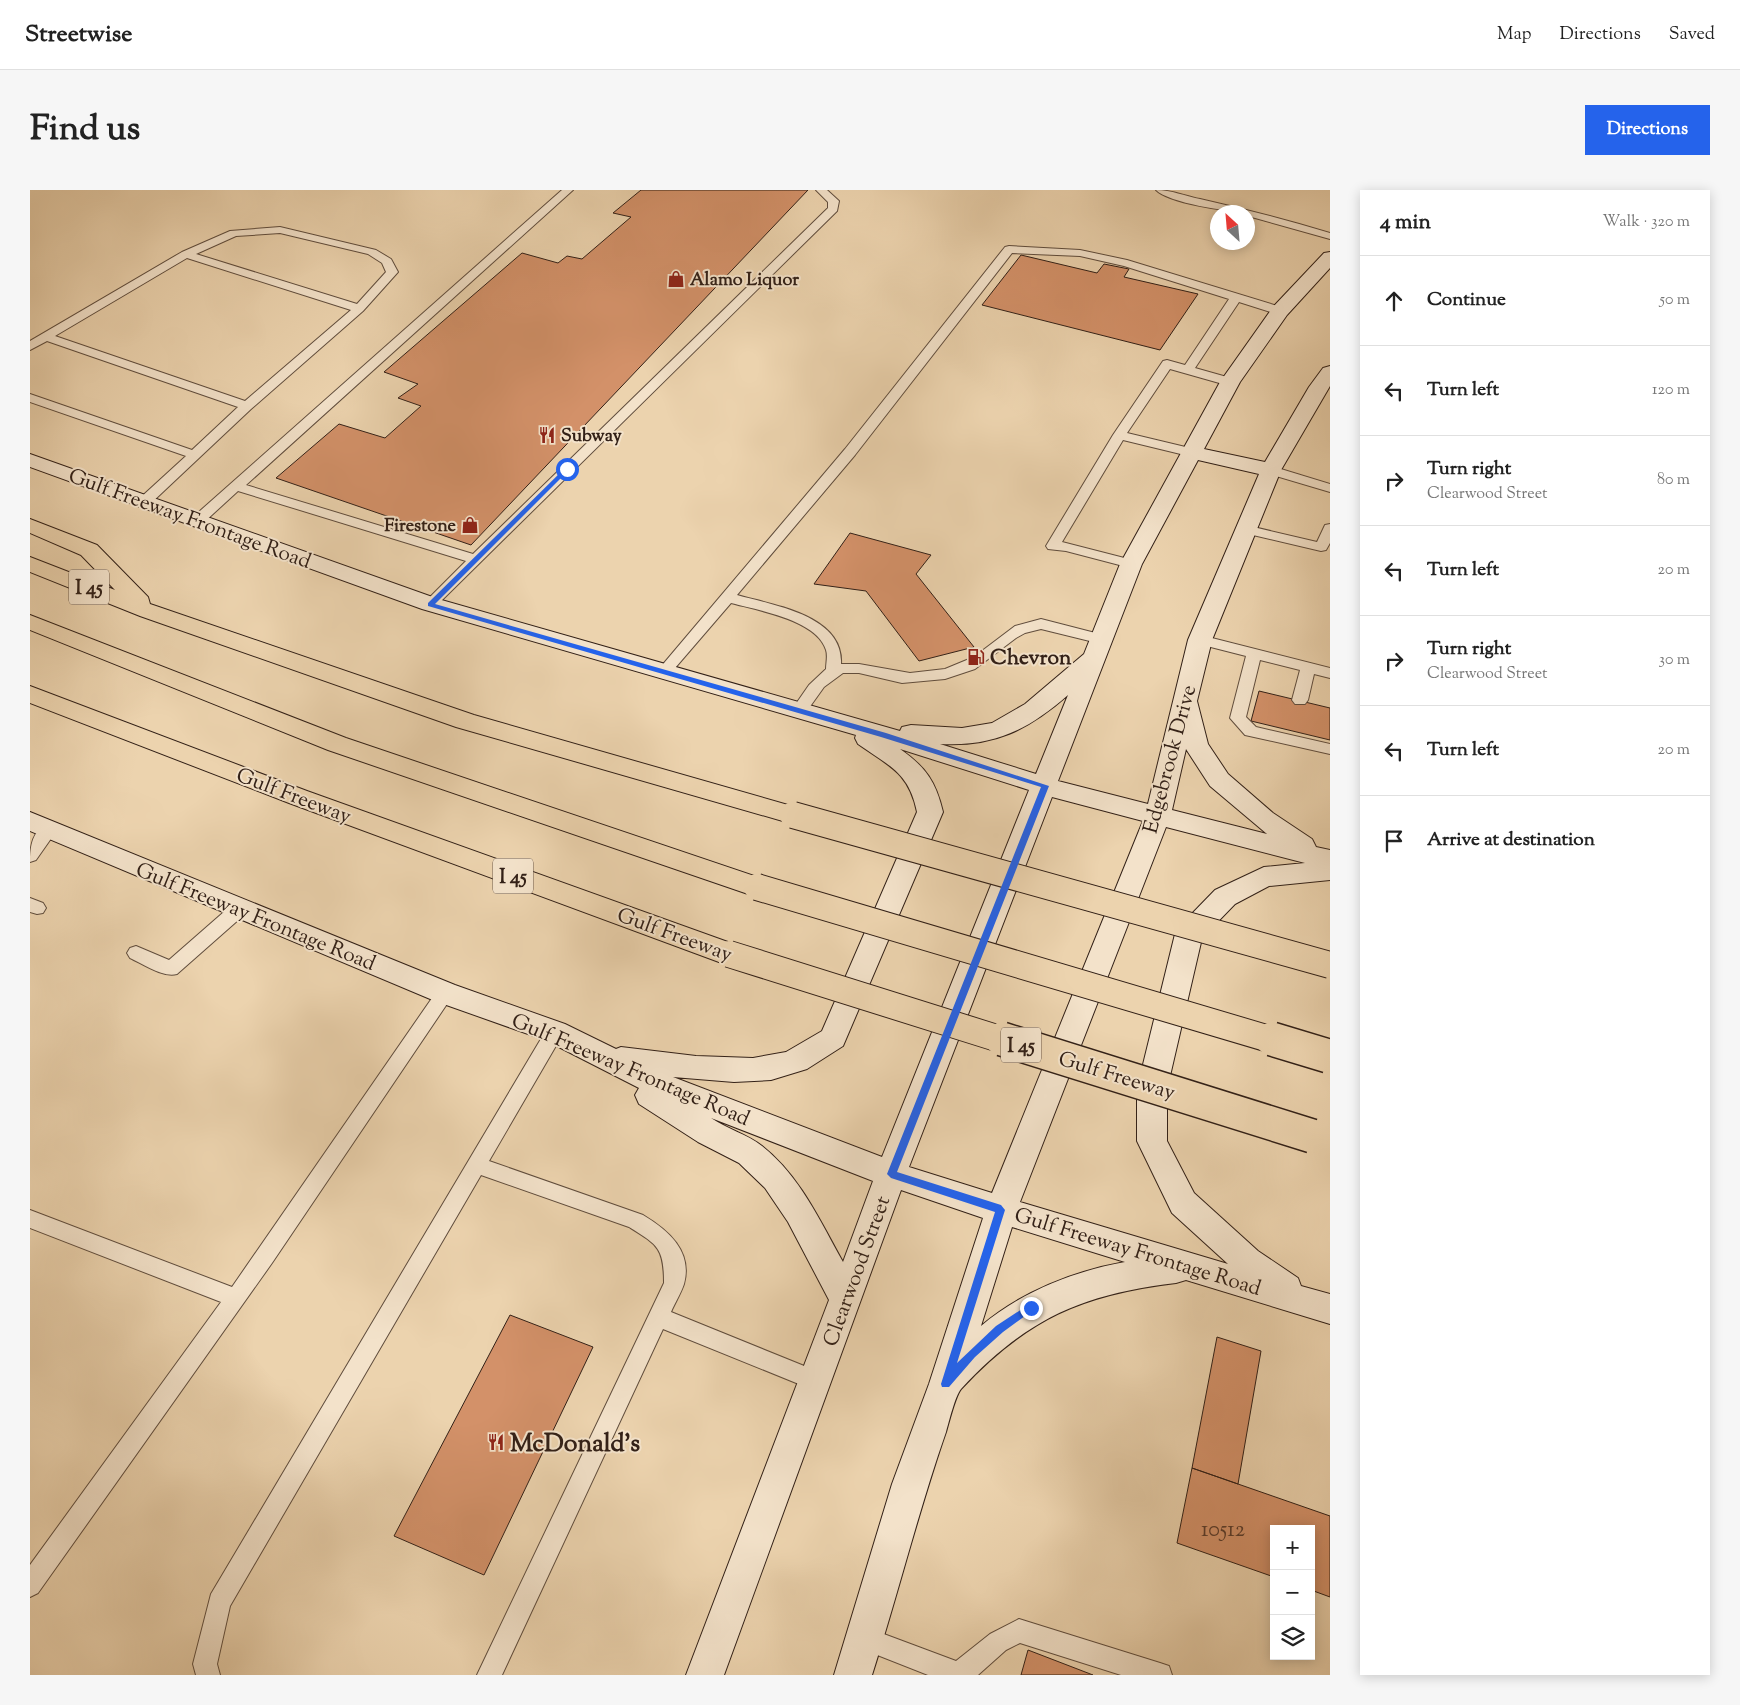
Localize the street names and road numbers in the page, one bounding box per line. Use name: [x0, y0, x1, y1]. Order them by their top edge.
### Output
street label: Gulf Freeway Frontage Road: [64, 462, 315, 578]
road number: I 45: [69, 570, 109, 604]
street label: Edgebrook Drive: [1137, 682, 1205, 837]
street label: Gulf Freeway: [231, 761, 356, 833]
street label: Gulf Freeway Frontage Road: [131, 856, 380, 980]
road number: I 45: [493, 858, 533, 894]
street label: Gulf Freeway: [612, 901, 737, 971]
street label: Gulf Freeway Frontage Road: [506, 1007, 754, 1135]
road number: I 45: [1001, 1028, 1041, 1062]
street label: Gulf Freeway: [1054, 1045, 1179, 1109]
street label: Clearwood Street: [817, 1192, 899, 1351]
street label: Gulf Freeway Frontage Road: [1010, 1201, 1265, 1305]

